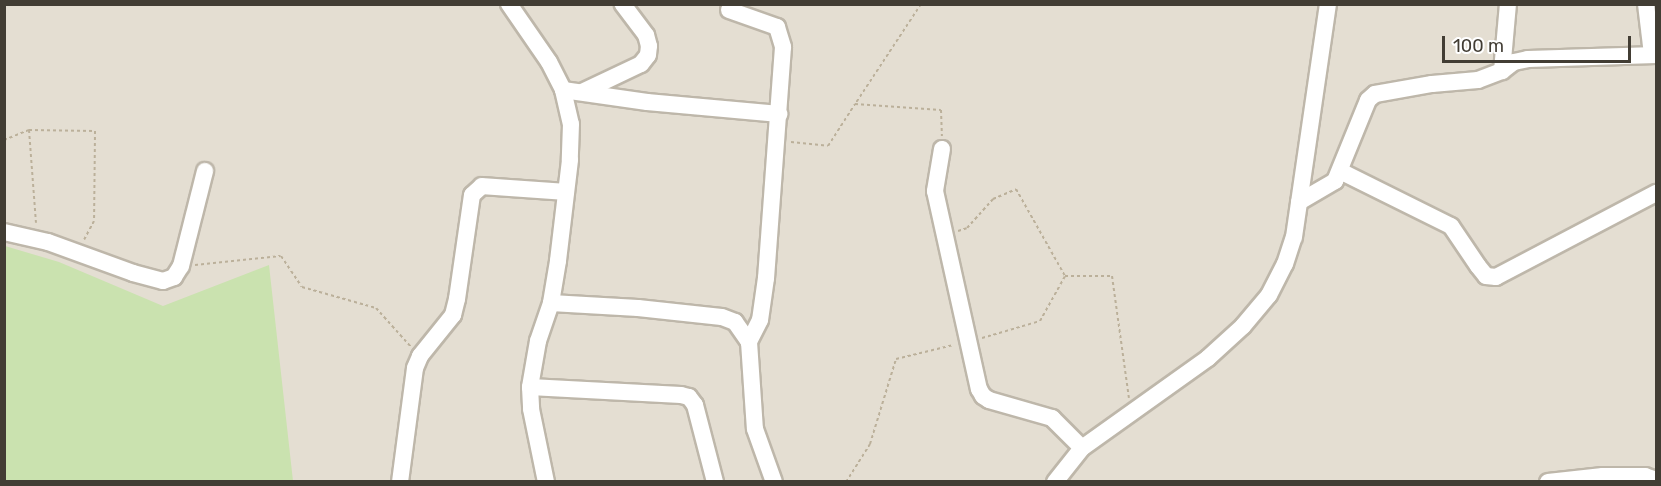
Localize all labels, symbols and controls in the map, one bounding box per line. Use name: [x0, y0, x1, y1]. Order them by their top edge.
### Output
scale bar: [1445, 24, 1634, 62]
text: 100 m: [1453, 35, 1504, 57]

